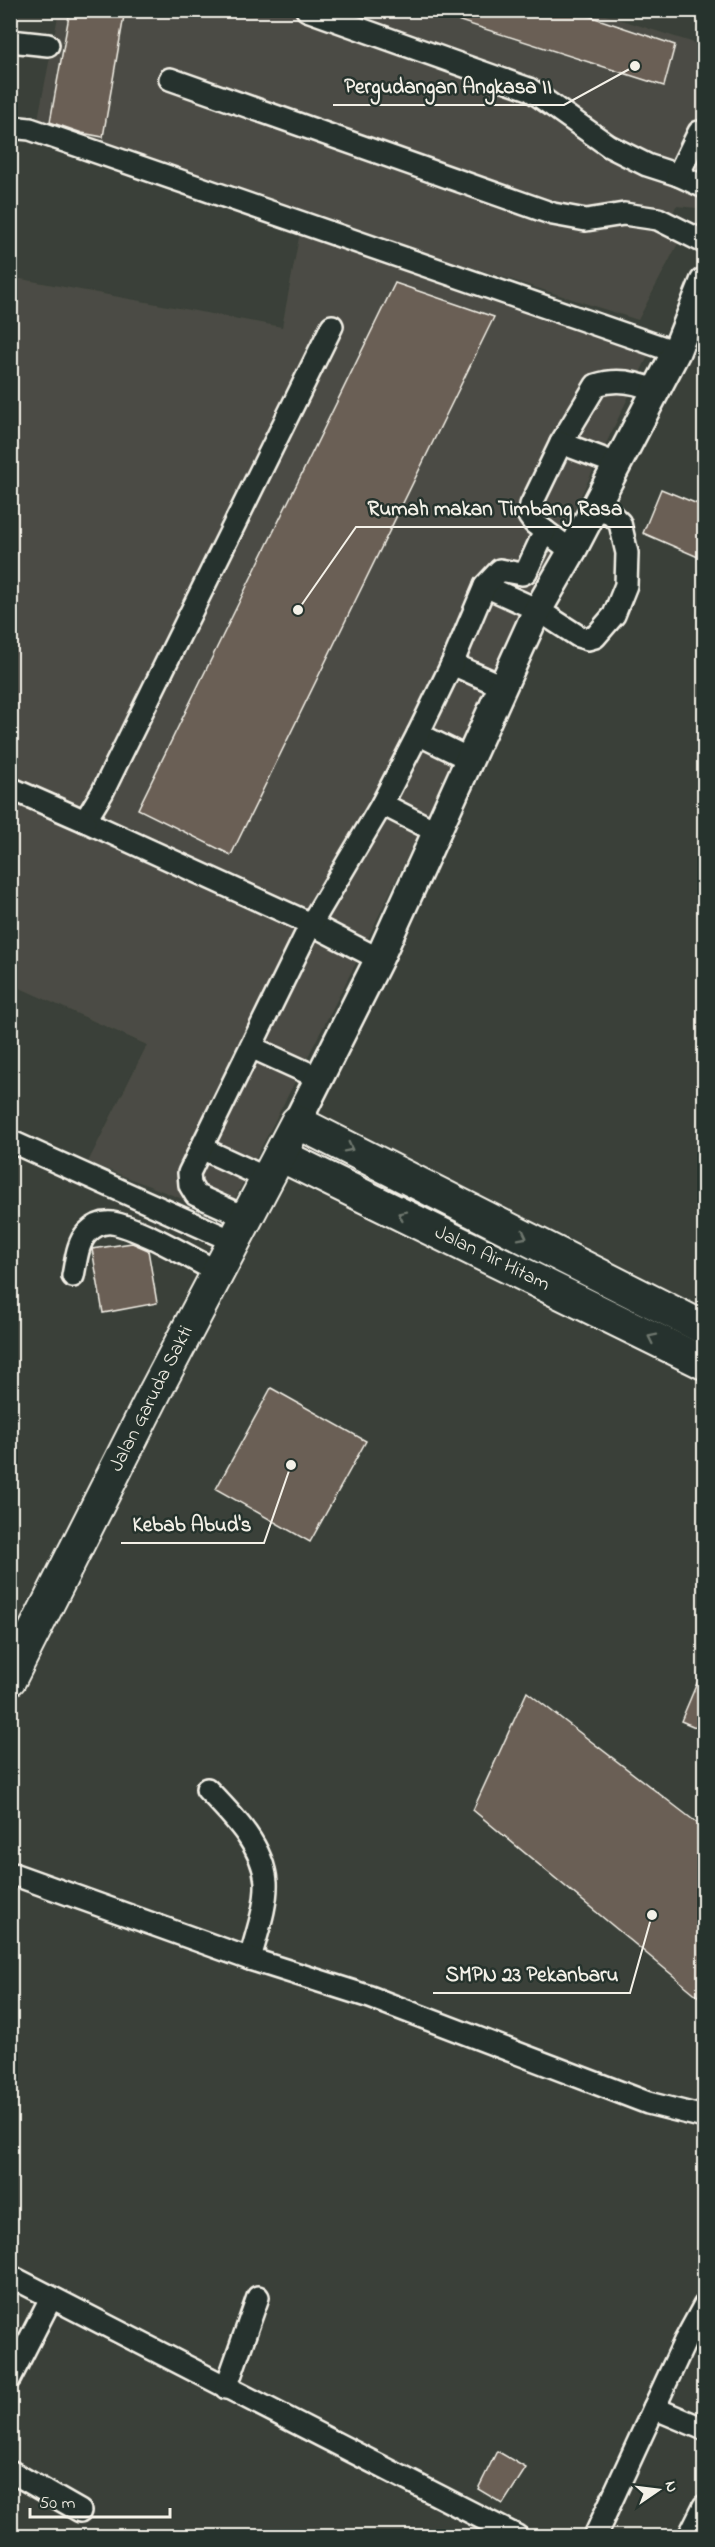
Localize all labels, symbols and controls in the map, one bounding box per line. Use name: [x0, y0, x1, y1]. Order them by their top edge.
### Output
callout: Pergudangan Angkasa II: [333, 66, 564, 105]
text: Pergudangan Angkasa II: [344, 73, 552, 105]
callout: Rumah makan Timbang Rasa: [356, 488, 635, 527]
text: Rumah makan Timbang Rasa: [368, 495, 622, 527]
one-way arrow: [343, 1141, 354, 1152]
one-way arrow: [397, 1210, 408, 1222]
street label: Jalan Air Hitam: [429, 1219, 555, 1299]
one-way arrow: [517, 1229, 528, 1241]
street label: Jalan Garuda Sakti: [103, 1321, 201, 1477]
one-way arrow: [647, 1333, 658, 1345]
callout: Kebab Abud's: [121, 1504, 264, 1543]
text: Kebab Abud's: [132, 1511, 252, 1541]
callout: SMPN 23 Pekanbaru: [433, 1954, 630, 1993]
text: SMPN 23 Pekanbaru: [446, 1961, 619, 1991]
north arrow: [628, 2460, 688, 2520]
text: N: [658, 2479, 684, 2495]
scale bar: [30, 2481, 170, 2519]
text: 50 m: [39, 2491, 76, 2517]

